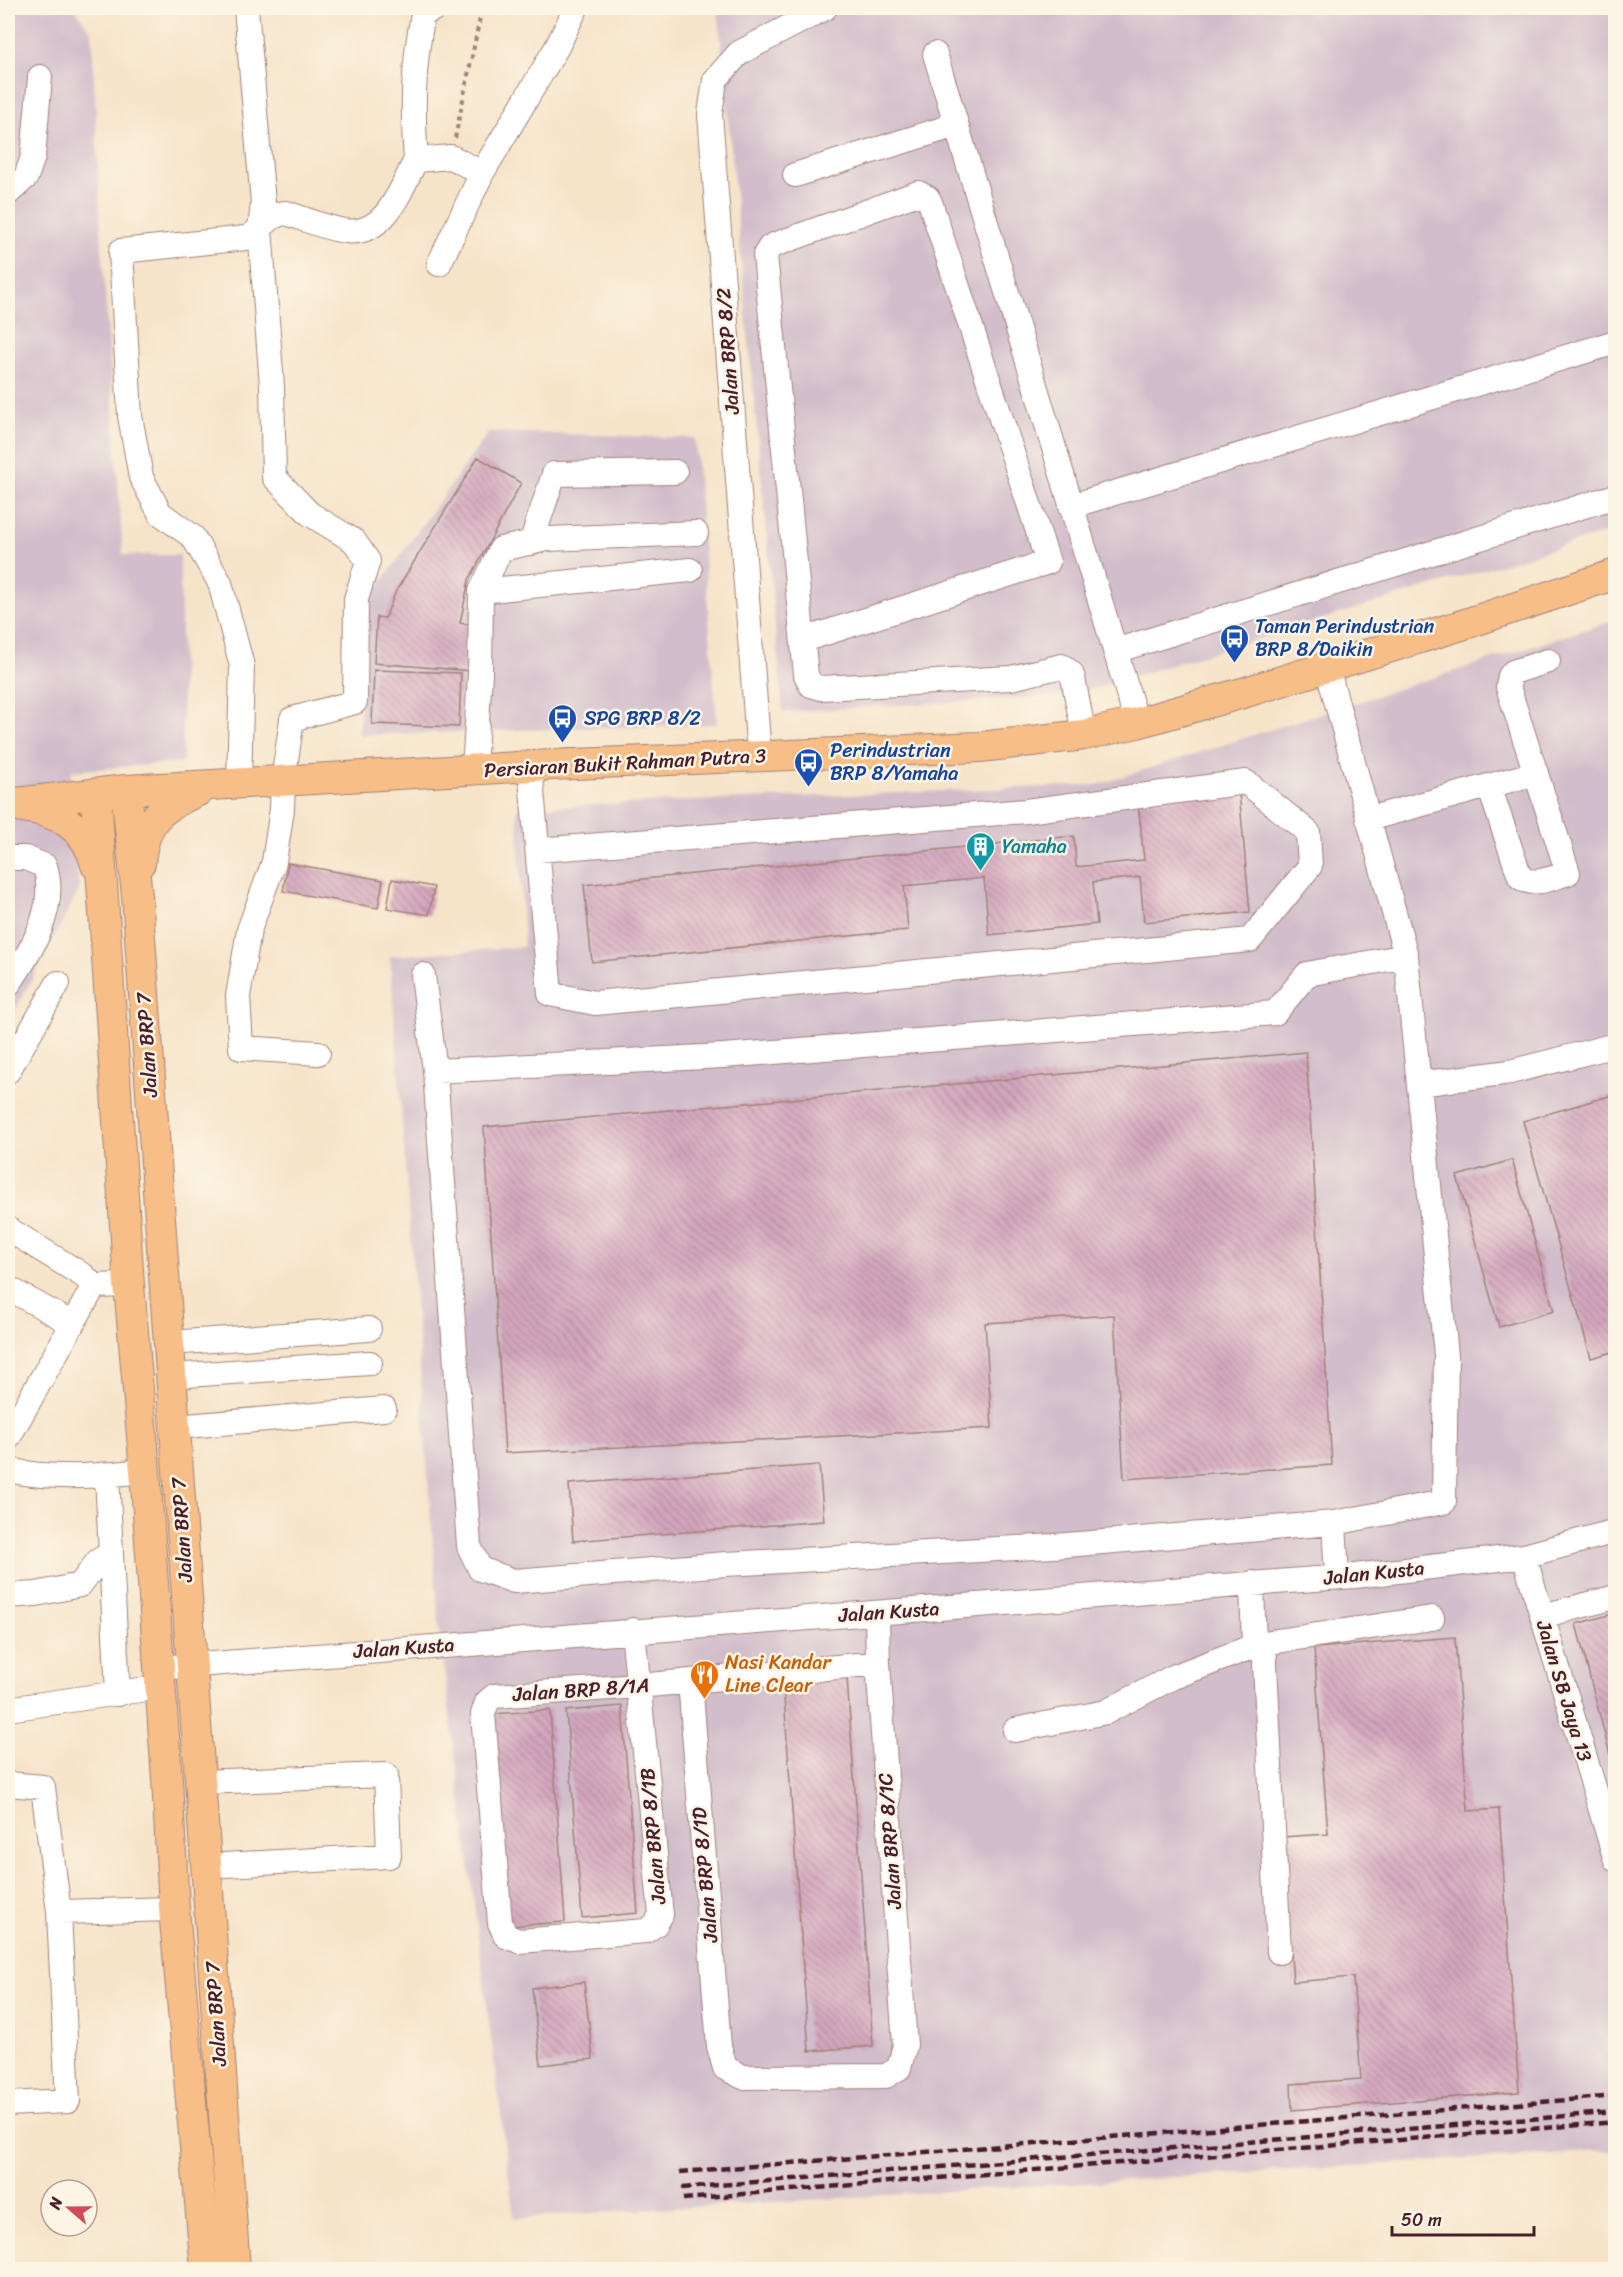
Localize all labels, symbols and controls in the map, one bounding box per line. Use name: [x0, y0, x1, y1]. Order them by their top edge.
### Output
street label: Jalan BRP 8/2: [706, 286, 750, 416]
place label: Taman Perindustrian BRP 8/Daikin: [1255, 609, 1435, 667]
bus stop icon: Taman Perindustrian BRP 8/Daikin: [1218, 622, 1250, 664]
place label: SPG BRP 8/2: [584, 701, 701, 736]
bus stop icon: SPG BRP 8/2: [547, 702, 579, 744]
place label: Perindustrian BRP 8/Yamaha: [830, 733, 958, 791]
street label: Persiaran Bukit Rahman Putra 3: [483, 738, 767, 788]
bus stop icon: Perindustrian BRP 8/Yamaha: [793, 746, 825, 788]
place label: Yamaha: [1002, 829, 1067, 864]
building icon: Yamaha: [965, 830, 997, 872]
street label: Jalan BRP 7: [126, 990, 168, 1099]
street label: Jalan BRP 7: [161, 1475, 203, 1584]
street label: Jalan Kusta: [1321, 1550, 1426, 1596]
street label: Jalan Kusta: [836, 1591, 941, 1633]
street label: Jalan SB Jaya 13: [1526, 1615, 1602, 1766]
street label: Jalan Kusta: [351, 1627, 456, 1669]
place label: Nasi Kandar Line Clear: [725, 1645, 832, 1703]
restaurant icon: Nasi Kandar Line Clear: [688, 1658, 720, 1700]
street label: Jalan BRP 8/1A: [510, 1668, 651, 1712]
street label: Jalan BRP 8/1B: [630, 1766, 676, 1906]
street label: Jalan BRP 8/1C: [868, 1771, 912, 1911]
street label: Jalan BRP 8/1D: [682, 1806, 728, 1945]
street label: Jalan BRP 7: [195, 1959, 237, 2068]
north arrow: [39, 2178, 99, 2238]
text: N: [40, 2192, 71, 2214]
scale bar: [1392, 2199, 1534, 2237]
text: 50 m: [1401, 2204, 1442, 2236]

